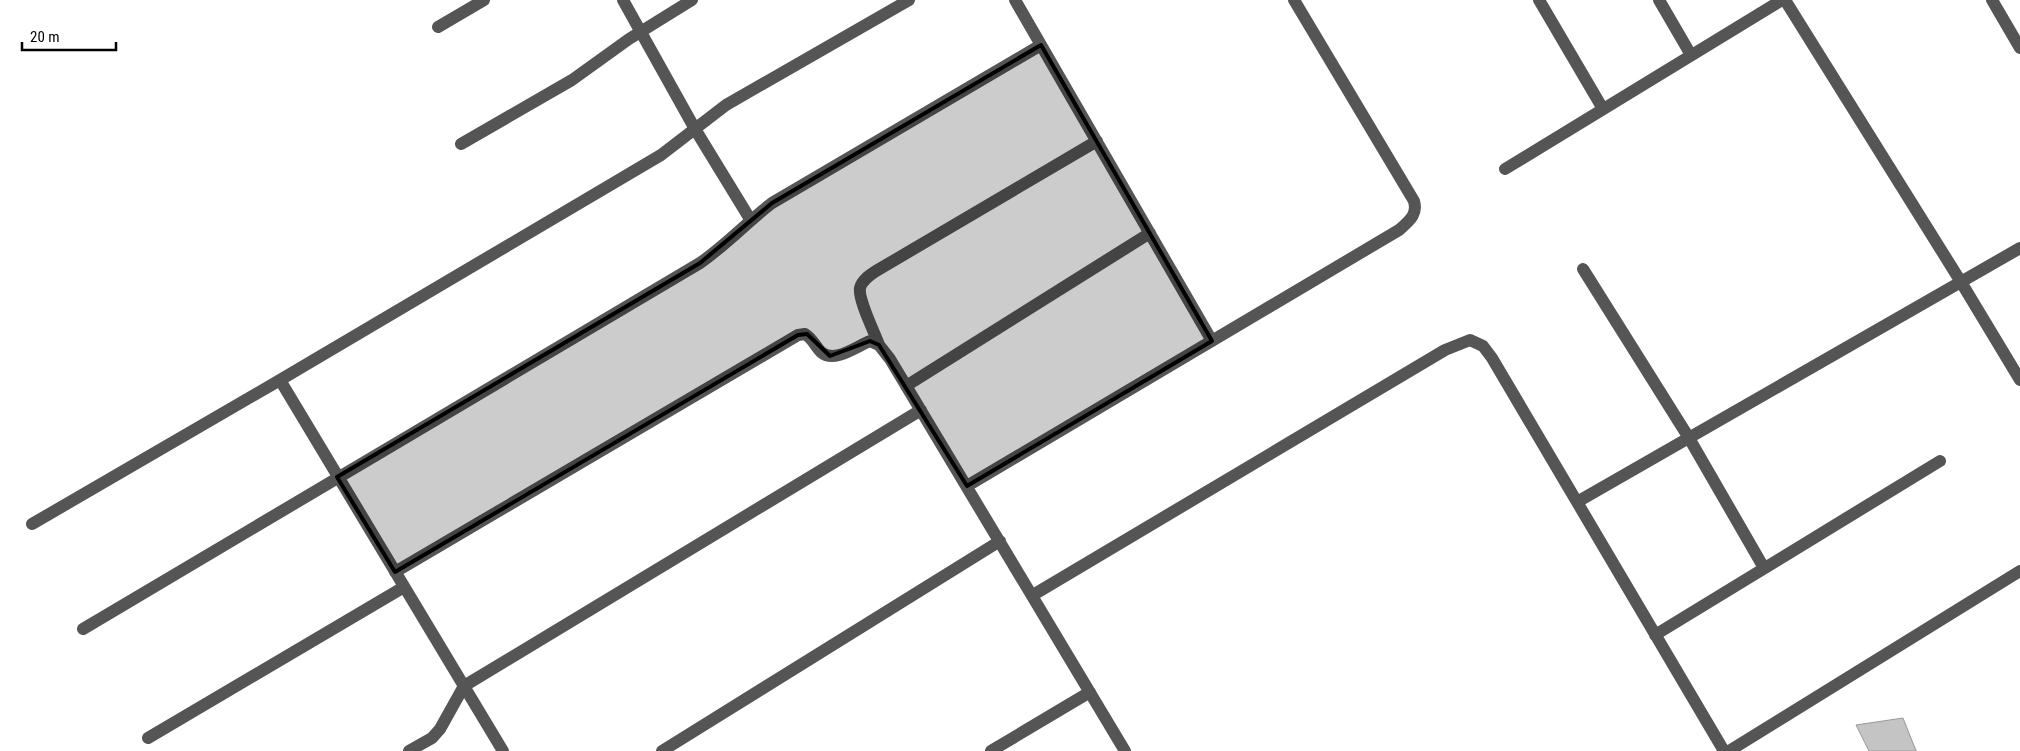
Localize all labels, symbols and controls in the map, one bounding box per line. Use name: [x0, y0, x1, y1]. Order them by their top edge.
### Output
scale bar: [22, 20, 116, 52]
text: 20 m: [30, 28, 60, 46]

